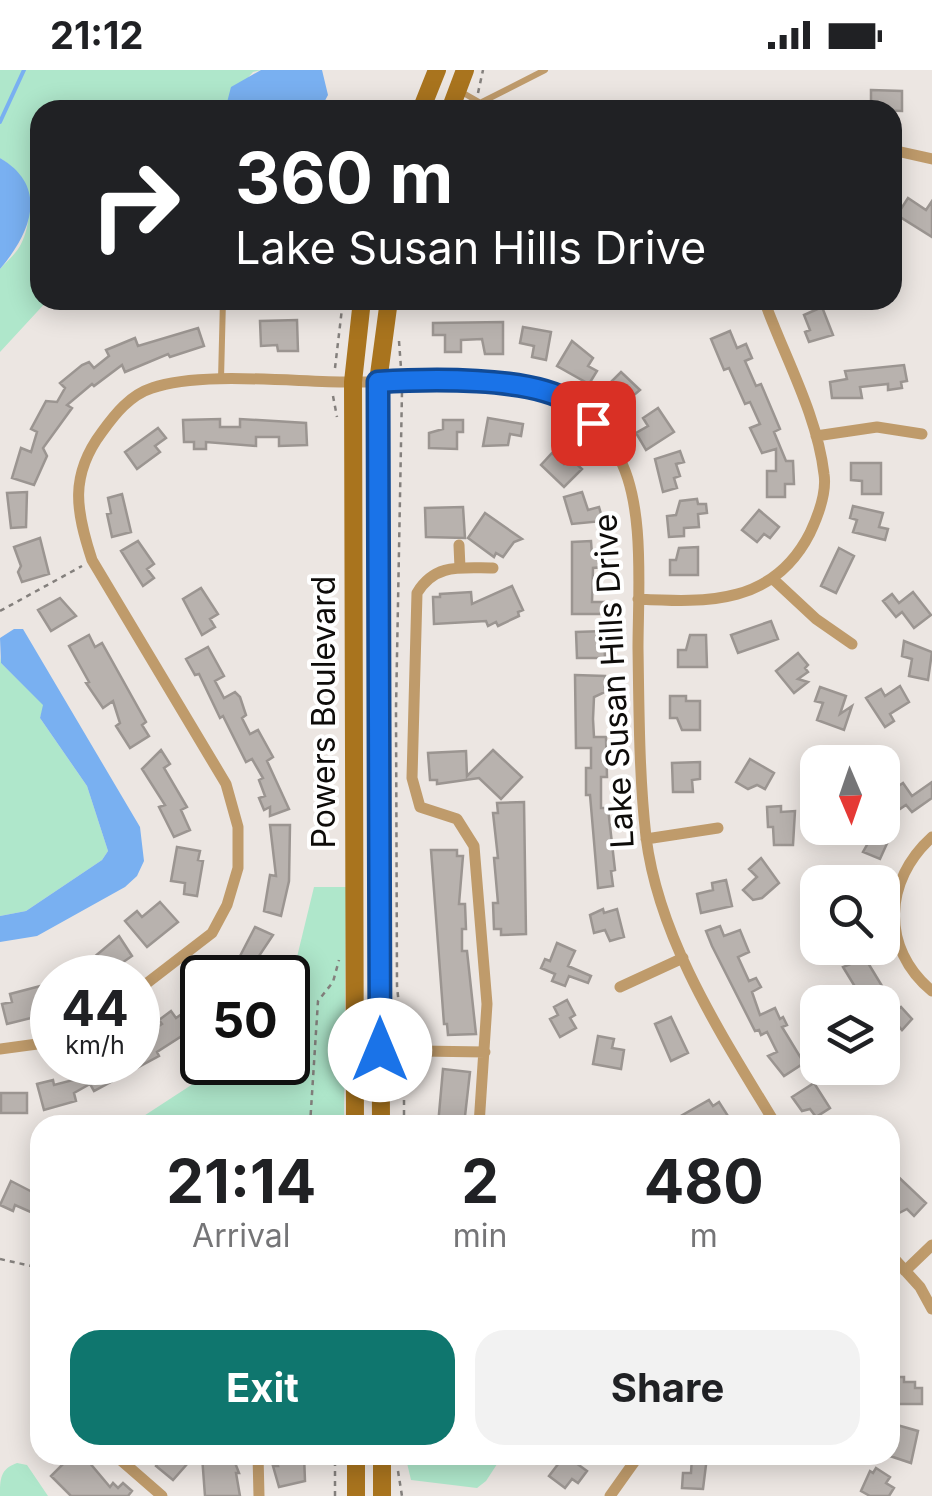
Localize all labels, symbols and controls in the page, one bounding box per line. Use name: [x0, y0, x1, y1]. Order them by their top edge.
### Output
text: 21:12: [50, 12, 143, 58]
text: 360 m: [235, 135, 453, 220]
icon: right: [70, 140, 200, 270]
text: Lake Susan Hills Drive: [235, 220, 706, 275]
pin: [551, 381, 636, 466]
icon: arrive: [566, 396, 621, 451]
street label: Lake Susan Hills Drive: [585, 513, 642, 849]
street label: Powers Boulevard: [304, 576, 343, 848]
north arrow: [800, 745, 900, 845]
map controls: [800, 745, 900, 1085]
button: search: [800, 865, 900, 965]
speed limit sign: 50: [180, 955, 310, 1085]
text: 44: [61, 978, 129, 1038]
button: layers: [800, 985, 900, 1085]
position arrow: [328, 998, 432, 1102]
text: km/h: [65, 1030, 125, 1060]
text: 21:14: [166, 1145, 316, 1217]
text: 2: [461, 1145, 499, 1217]
text: 480: [644, 1145, 764, 1217]
text: Arrival: [192, 1216, 291, 1255]
text: min: [453, 1216, 507, 1255]
text: m: [690, 1216, 718, 1255]
button: Exit: [70, 1330, 455, 1445]
button: Share: [475, 1330, 860, 1445]

